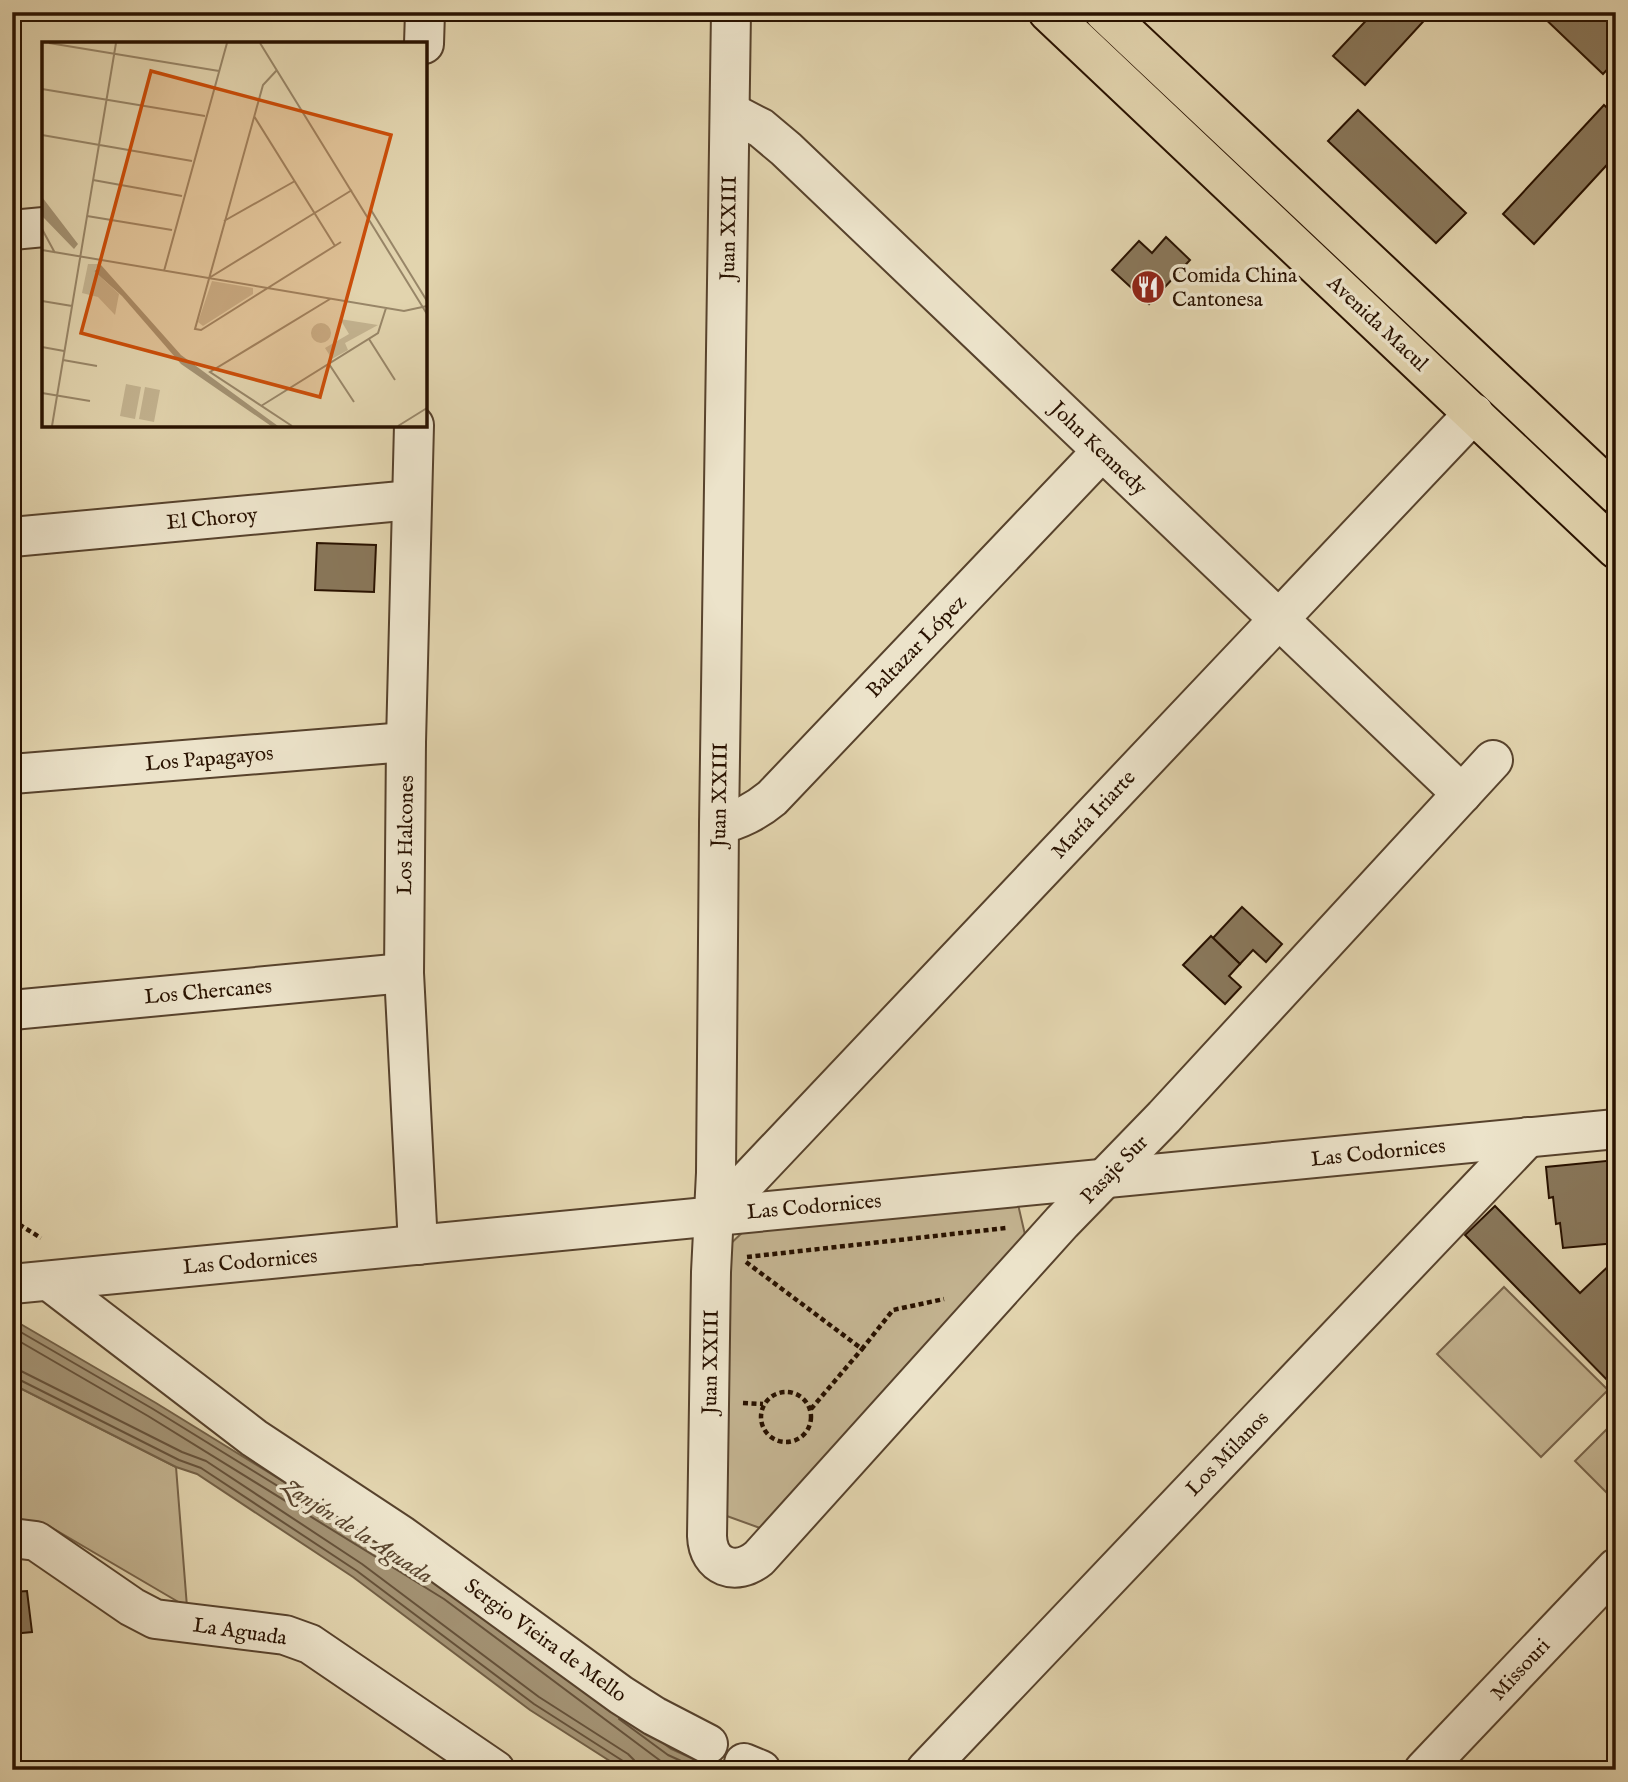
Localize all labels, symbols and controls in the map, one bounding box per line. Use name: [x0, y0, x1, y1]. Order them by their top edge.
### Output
inset map: [42, 42, 427, 427]
street label: Juan XXIII: [715, 175, 744, 283]
place label: Comida China Cantonesa: [1172, 263, 1298, 314]
restaurant icon: Comida China Cantonesa: [1129, 268, 1167, 306]
street label: Avenida Macul: [1320, 270, 1433, 378]
street label: John Kennedy: [1042, 395, 1153, 502]
street label: El Choroy: [165, 502, 260, 537]
street label: Baltazar López: [861, 590, 973, 704]
street label: Los Papagayos: [144, 740, 274, 779]
street label: Juan XXIII: [706, 742, 735, 850]
street label: María Iriarte: [1046, 765, 1142, 865]
street label: Los Halcones: [392, 775, 421, 895]
street label: Los Chercanes: [143, 973, 273, 1012]
street label: Pasaje Sur: [1075, 1129, 1155, 1210]
street label: Las Codornices: [1309, 1133, 1447, 1174]
street label: Las Codornices: [746, 1188, 883, 1227]
street label: Las Codornices: [182, 1243, 319, 1282]
street label: Juan XXIII: [697, 1309, 726, 1417]
street label: Los Milanos: [1181, 1406, 1275, 1502]
water label: Zanjón de la Aguada: [274, 1471, 438, 1592]
street label: Sergio Vieira de Mello: [459, 1573, 632, 1709]
street label: La Aguada: [191, 1613, 289, 1653]
street label: Missouri: [1485, 1633, 1557, 1707]

